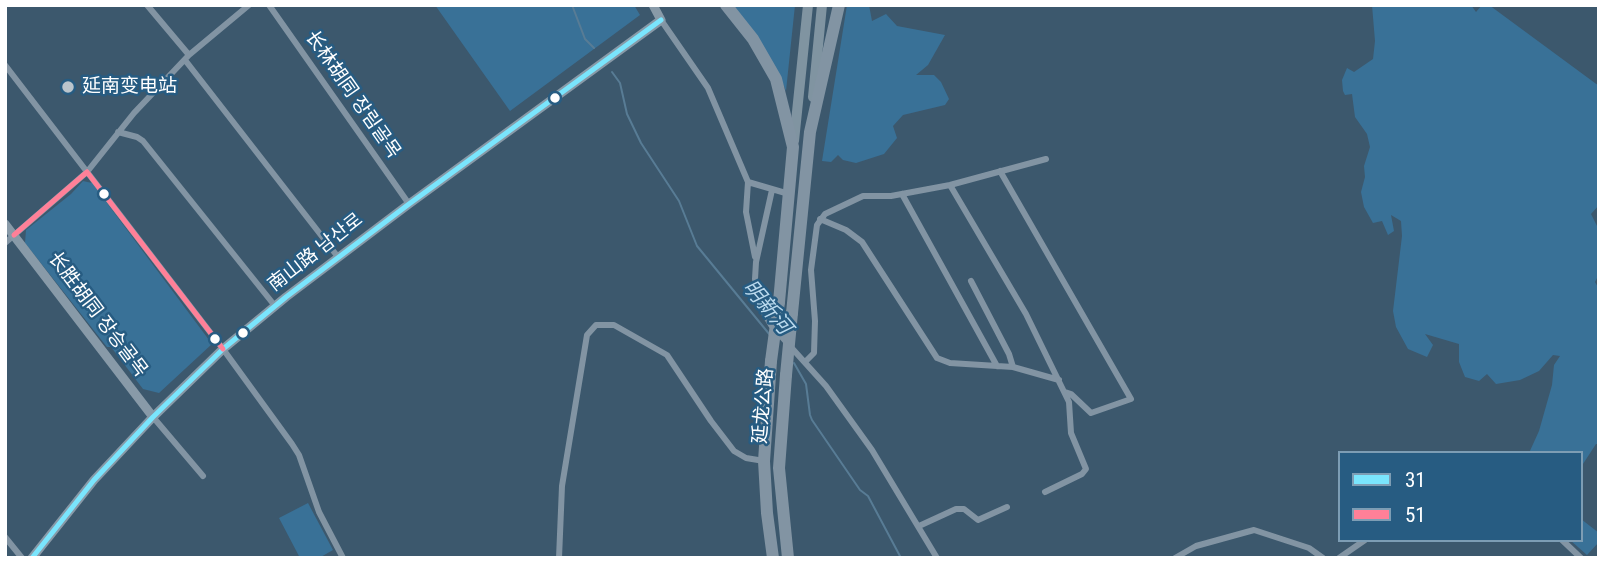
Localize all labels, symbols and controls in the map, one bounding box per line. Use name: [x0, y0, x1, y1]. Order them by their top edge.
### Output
street label: 长林胡同 장림골목: [300, 27, 404, 163]
place label: 延南变电站: [82, 76, 177, 98]
marker: 延南变电站: [60, 79, 76, 95]
unlabelled marker: [548, 91, 562, 105]
unlabelled marker: [97, 187, 111, 201]
street label: 南山路 남산로: [264, 209, 368, 297]
street label: 长胜胡同 장승골목: [43, 248, 151, 382]
water label: 明新河: [736, 276, 796, 340]
unlabelled marker: [236, 326, 250, 340]
unlabelled marker: [208, 332, 222, 346]
street label: 延龙公路: [749, 367, 779, 445]
legend: [1338, 451, 1583, 542]
text: 31: [1405, 468, 1426, 492]
text: 51: [1405, 503, 1426, 527]

